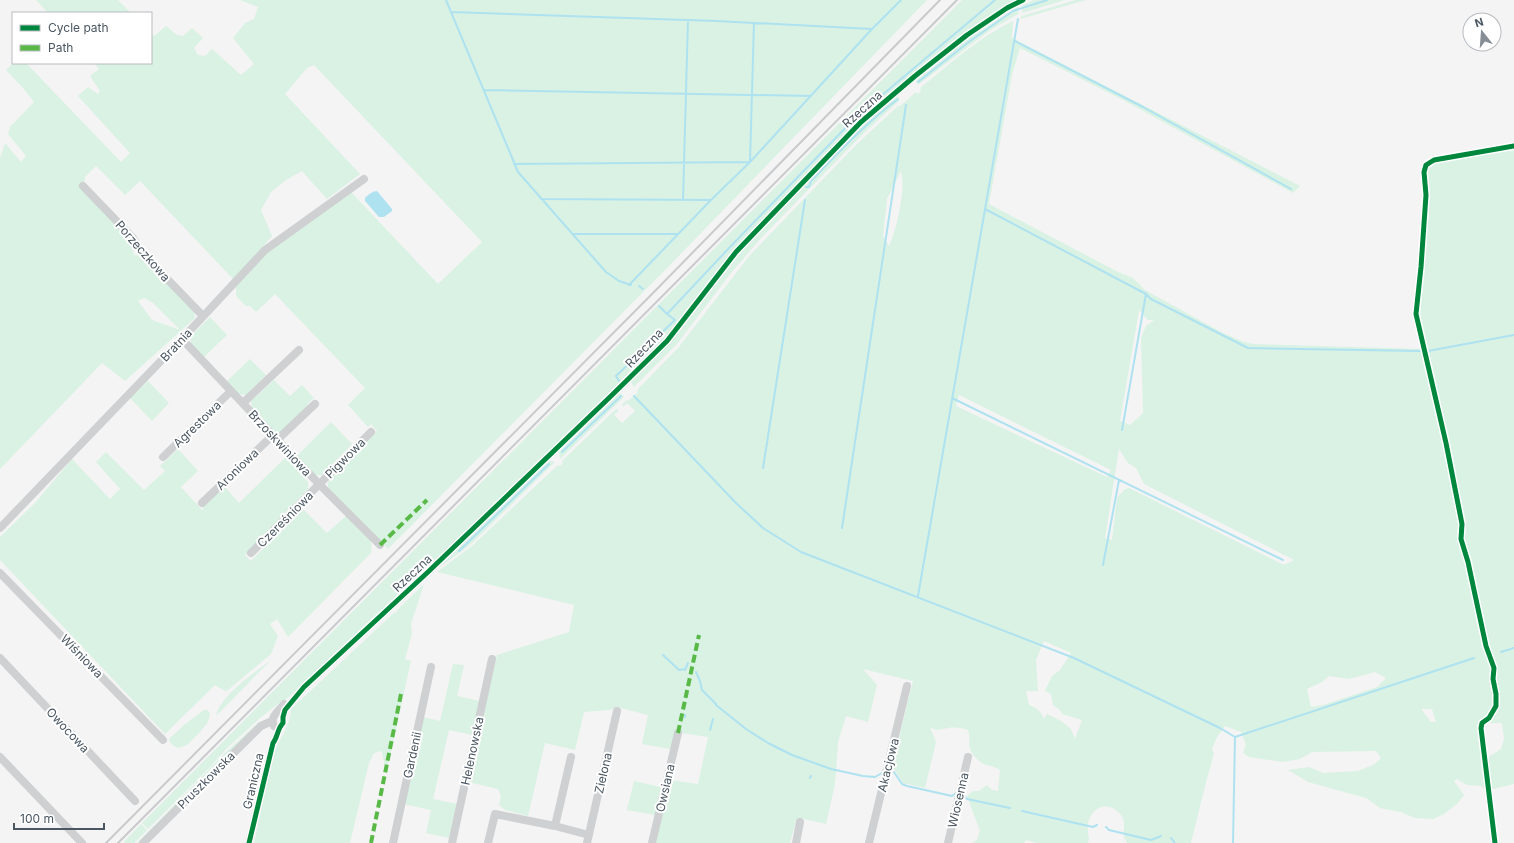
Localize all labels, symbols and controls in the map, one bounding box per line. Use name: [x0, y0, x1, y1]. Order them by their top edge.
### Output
legend: [12, 12, 152, 64]
north arrow: [1462, 12, 1502, 52]
text: N: [1473, 15, 1485, 30]
text: Cycle path: [48, 20, 109, 35]
text: Path: [48, 40, 73, 55]
street label: Rzeczna: [839, 87, 885, 131]
street label: Porzeczkowa: [112, 217, 174, 285]
street label: Bratnia: [157, 325, 195, 365]
street label: Rzeczna: [622, 325, 666, 371]
street label: Agrestowa: [170, 398, 224, 450]
street label: Brzoskwiniowa: [245, 407, 315, 479]
street label: Pigwowa: [322, 435, 368, 481]
street label: Aroniowa: [213, 445, 261, 493]
street label: Czereśniowa: [254, 488, 316, 550]
street label: Rzeczna: [389, 551, 435, 595]
street label: Wiśniowa: [58, 631, 106, 681]
street label: Owocowa: [43, 704, 93, 756]
street label: Helenowska: [457, 716, 487, 786]
street label: Gardenii: [400, 730, 424, 780]
street label: Akacjowa: [874, 737, 902, 793]
street label: Pruszkowska: [174, 748, 238, 812]
street label: Graniczna: [239, 751, 267, 811]
street label: Zielona: [591, 751, 615, 795]
street label: Owsiana: [652, 763, 678, 813]
street label: Wiosenna: [944, 771, 972, 829]
scale bar: [14, 805, 104, 831]
text: 100 m: [20, 811, 54, 826]

